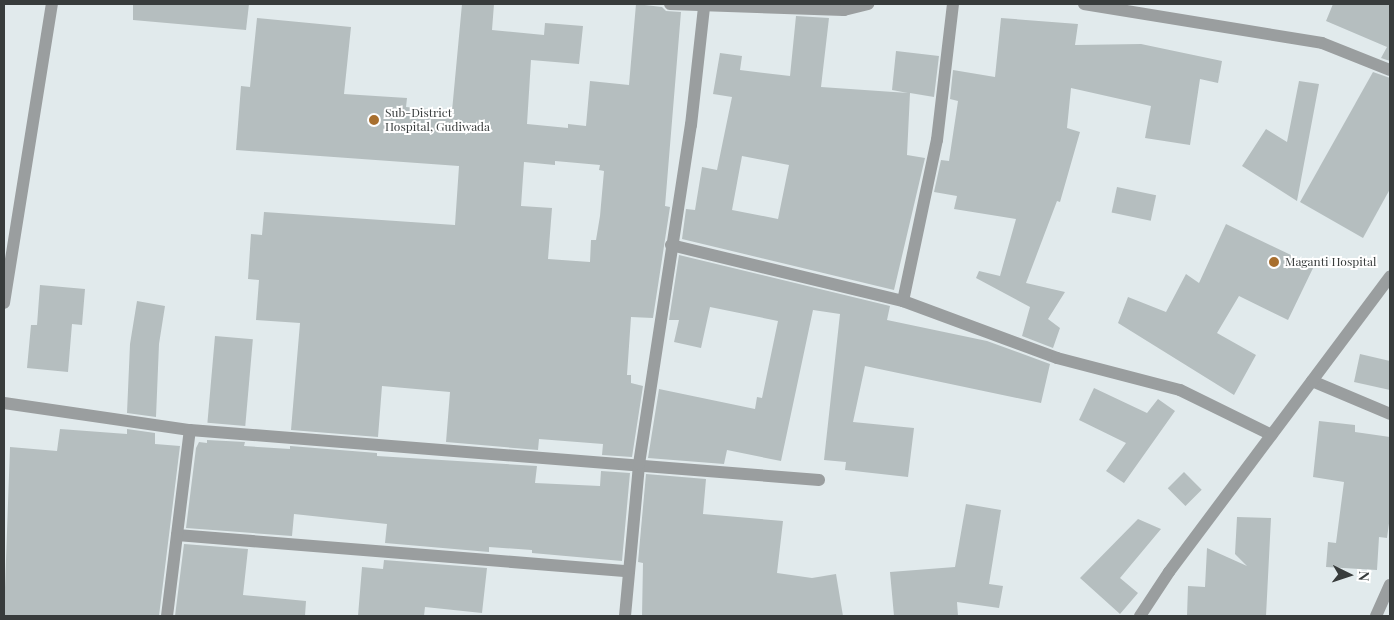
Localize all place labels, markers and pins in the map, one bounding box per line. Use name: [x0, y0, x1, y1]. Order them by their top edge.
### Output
place label: Sub-District Hospital, Gudiwada: [385, 106, 490, 134]
marker: Sub-District Hospital, Gudiwada: [367, 113, 381, 127]
marker: Maganti Hospital: [1267, 255, 1281, 269]
place label: Maganti Hospital: [1285, 255, 1376, 269]

